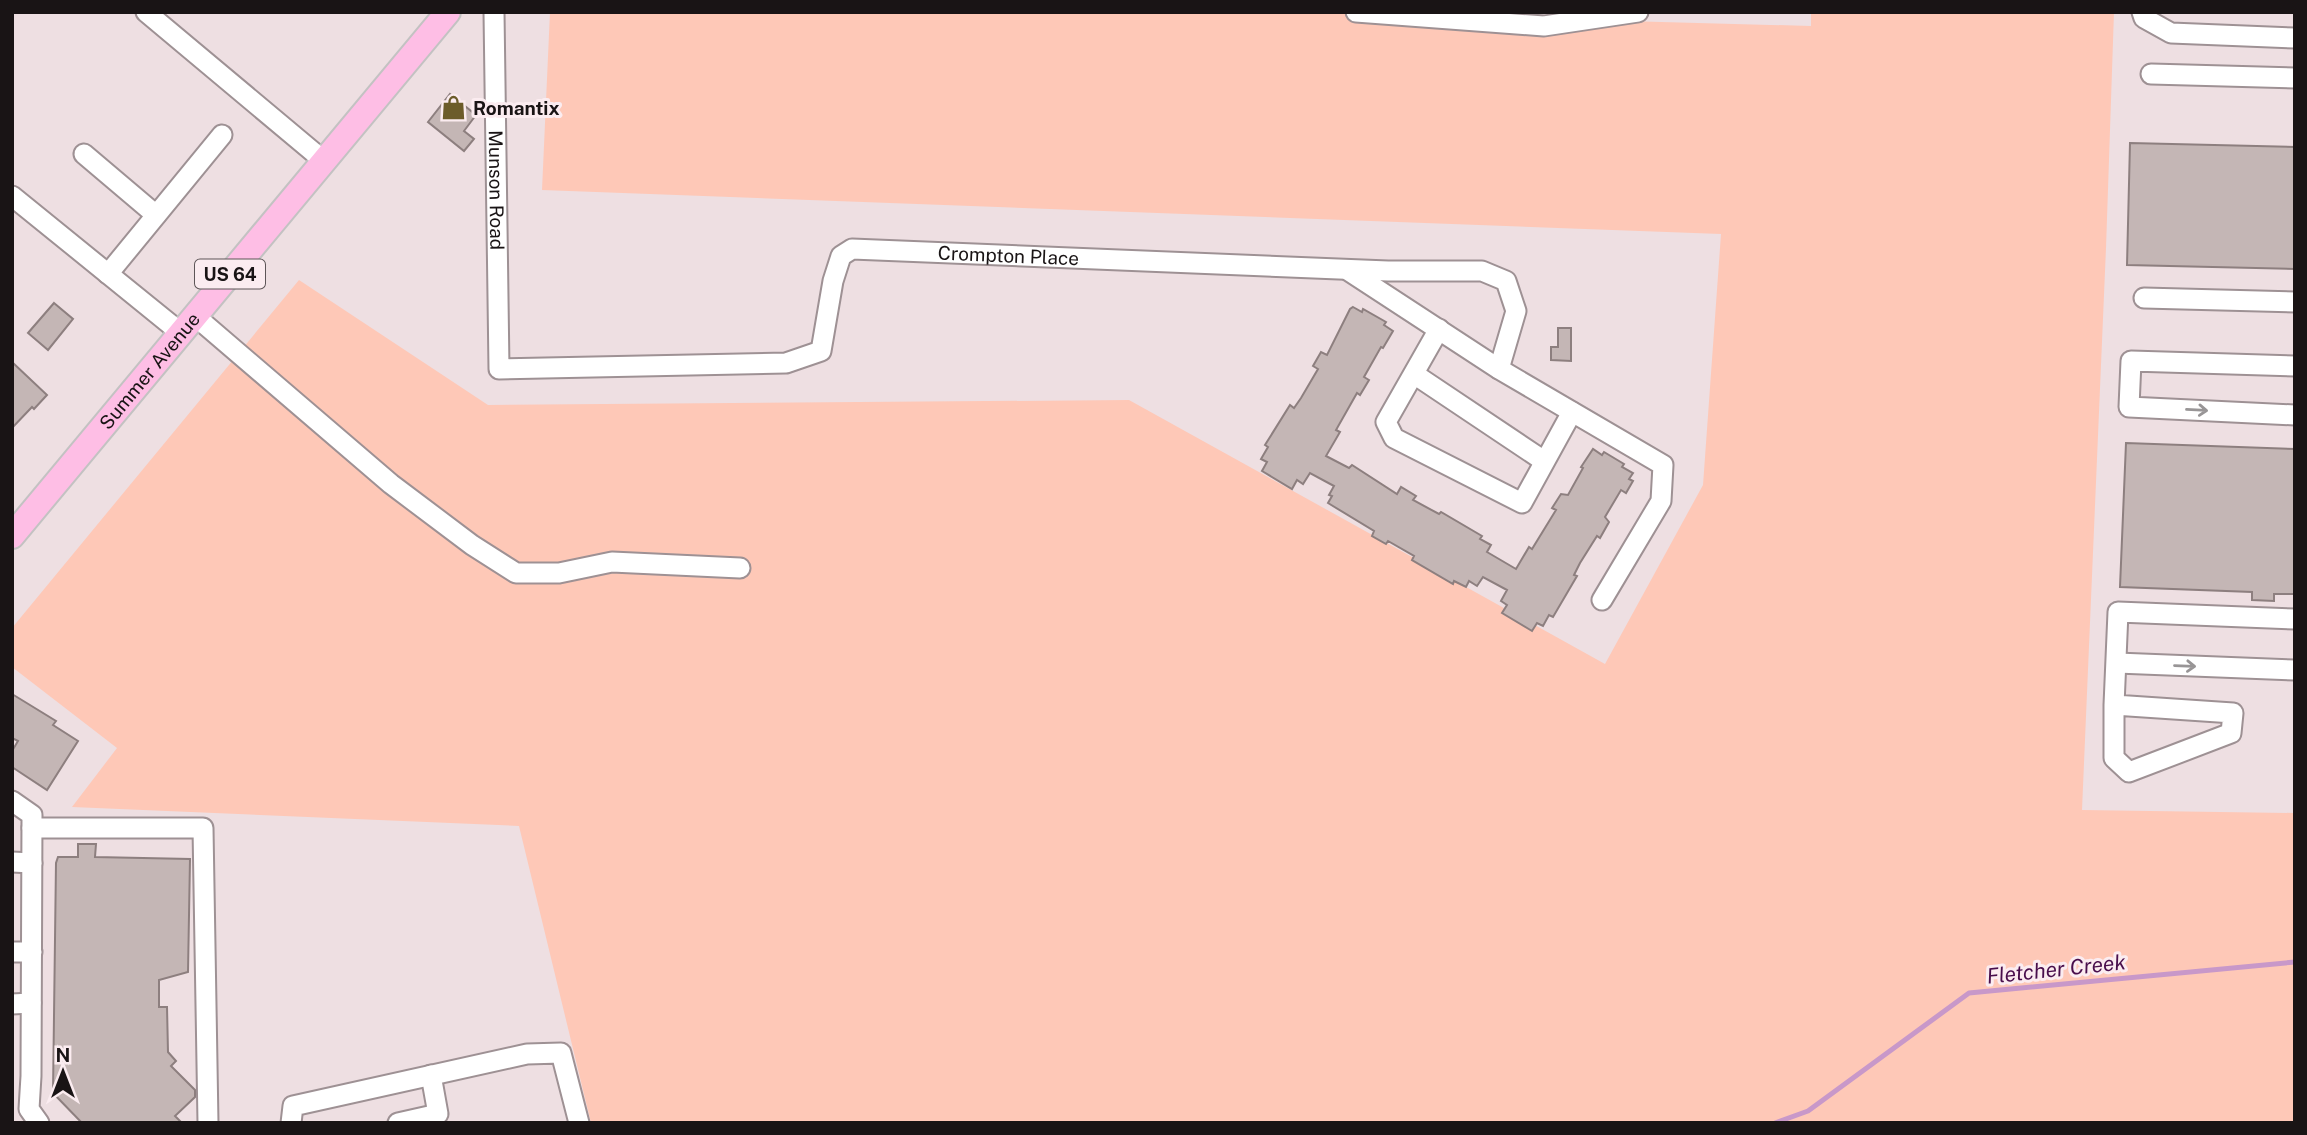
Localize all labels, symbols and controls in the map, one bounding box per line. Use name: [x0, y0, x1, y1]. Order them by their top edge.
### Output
shop icon: Romantix: [439, 94, 467, 122]
place label: Romantix: [473, 97, 560, 119]
street label: Munson Road: [485, 130, 508, 250]
street label: Crompton Place: [937, 242, 1079, 269]
road number: US 64: [195, 260, 265, 288]
street label: Summer Avenue: [95, 308, 204, 433]
one-way arrow: [2185, 404, 2208, 417]
one-way arrow: [2174, 659, 2197, 673]
water label: Fletcher Creek: [1985, 949, 2127, 989]
north arrow: [28, 1037, 98, 1107]
text: N: [56, 1044, 70, 1066]

